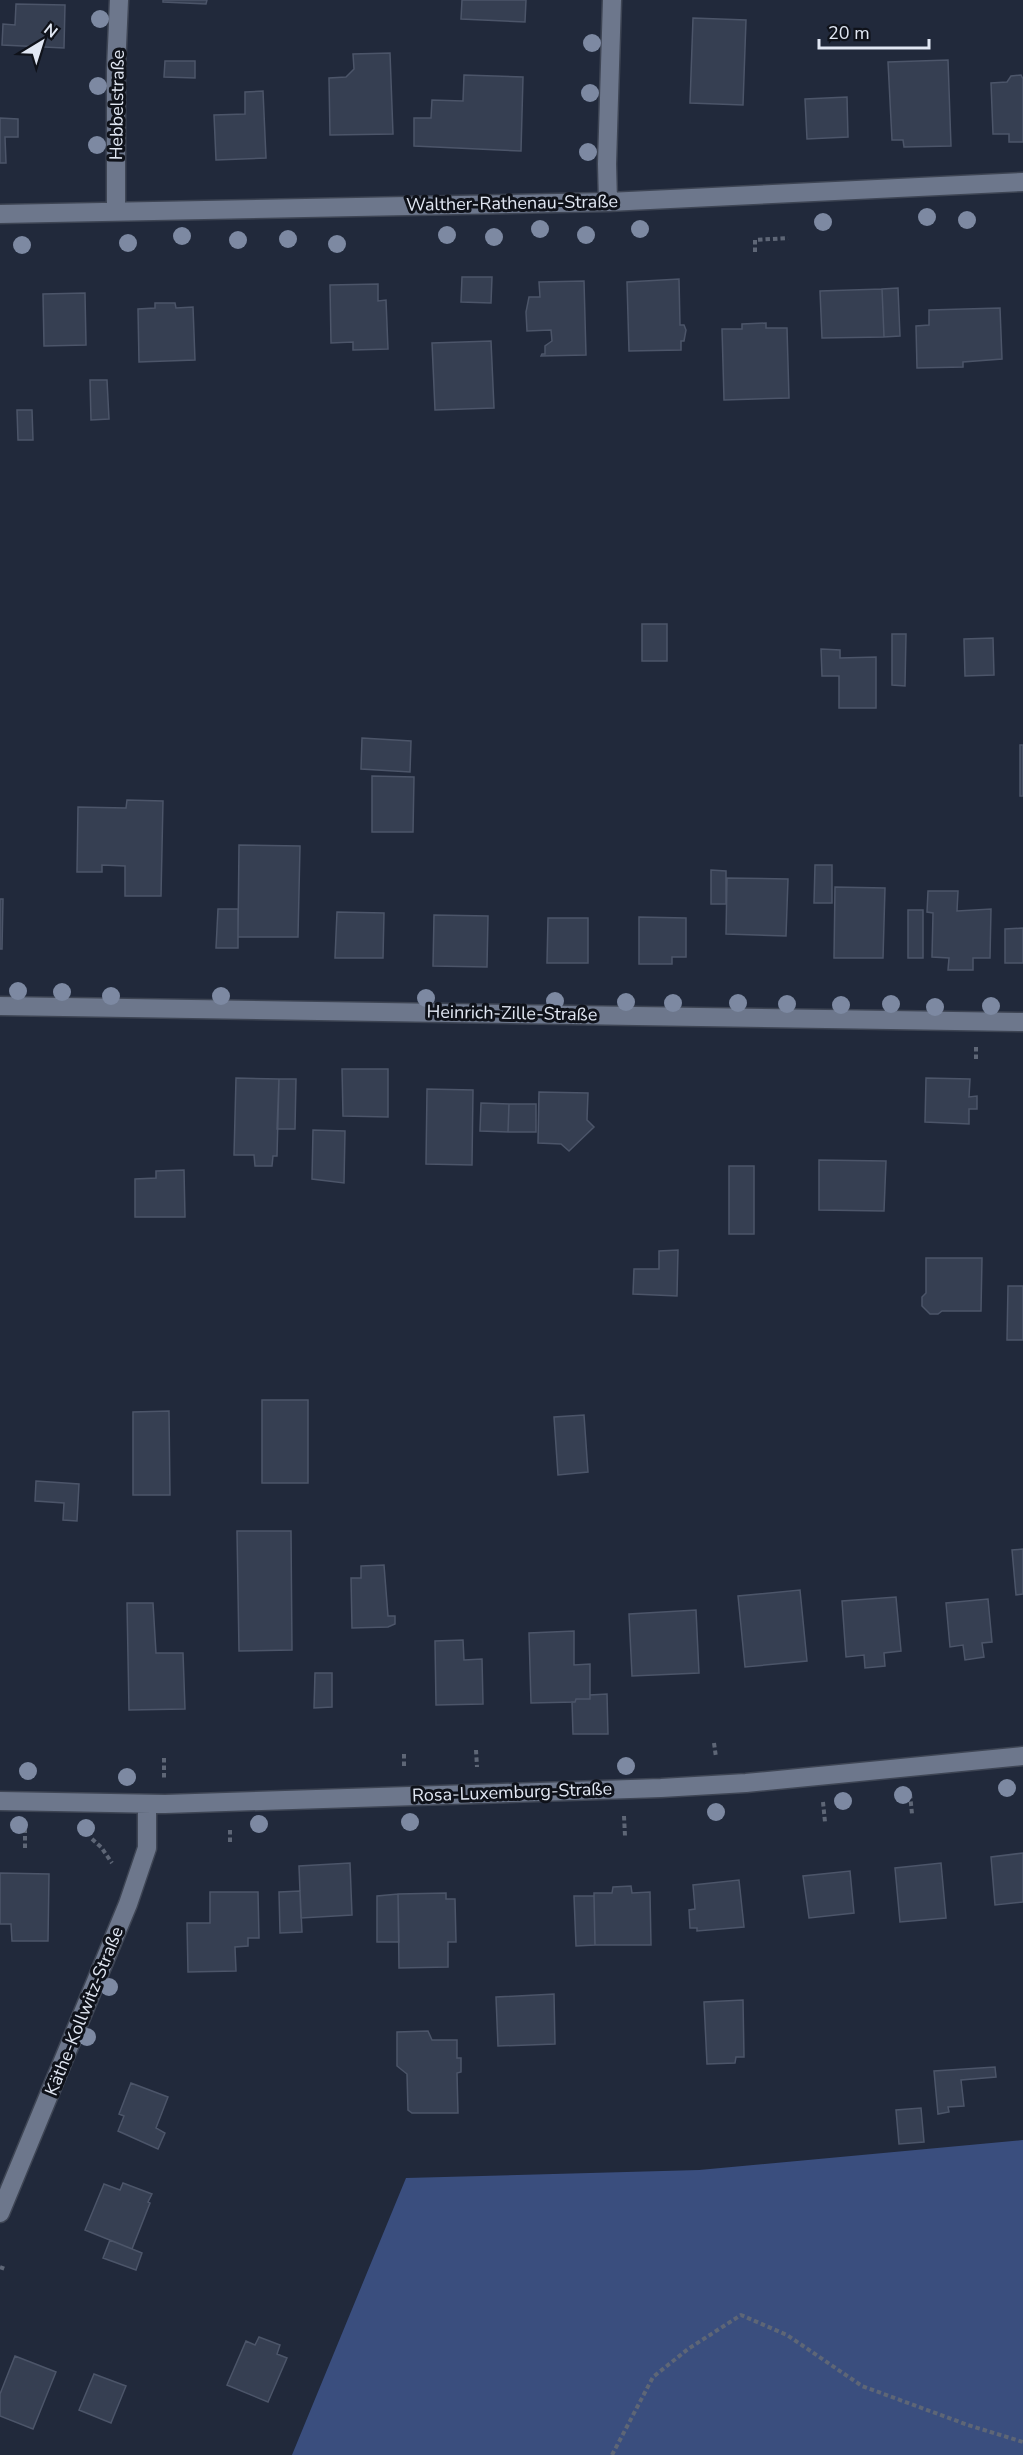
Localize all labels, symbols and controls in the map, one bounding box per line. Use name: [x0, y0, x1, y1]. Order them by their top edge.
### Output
north arrow: [12, 12, 72, 72]
scale bar: [819, 12, 928, 50]
text: N: [39, 19, 62, 43]
text: 20 m: [828, 21, 870, 45]
street label: Hebbelstraße: [104, 50, 130, 160]
street label: Walther-Rathenau-Straße: [406, 189, 618, 217]
street label: Heinrich-Zille-Straße: [426, 1000, 598, 1026]
street label: Rosa-Luxemburg-Straße: [412, 1777, 612, 1807]
street label: Käthe-Kollwitz-Straße: [39, 1923, 129, 2099]

